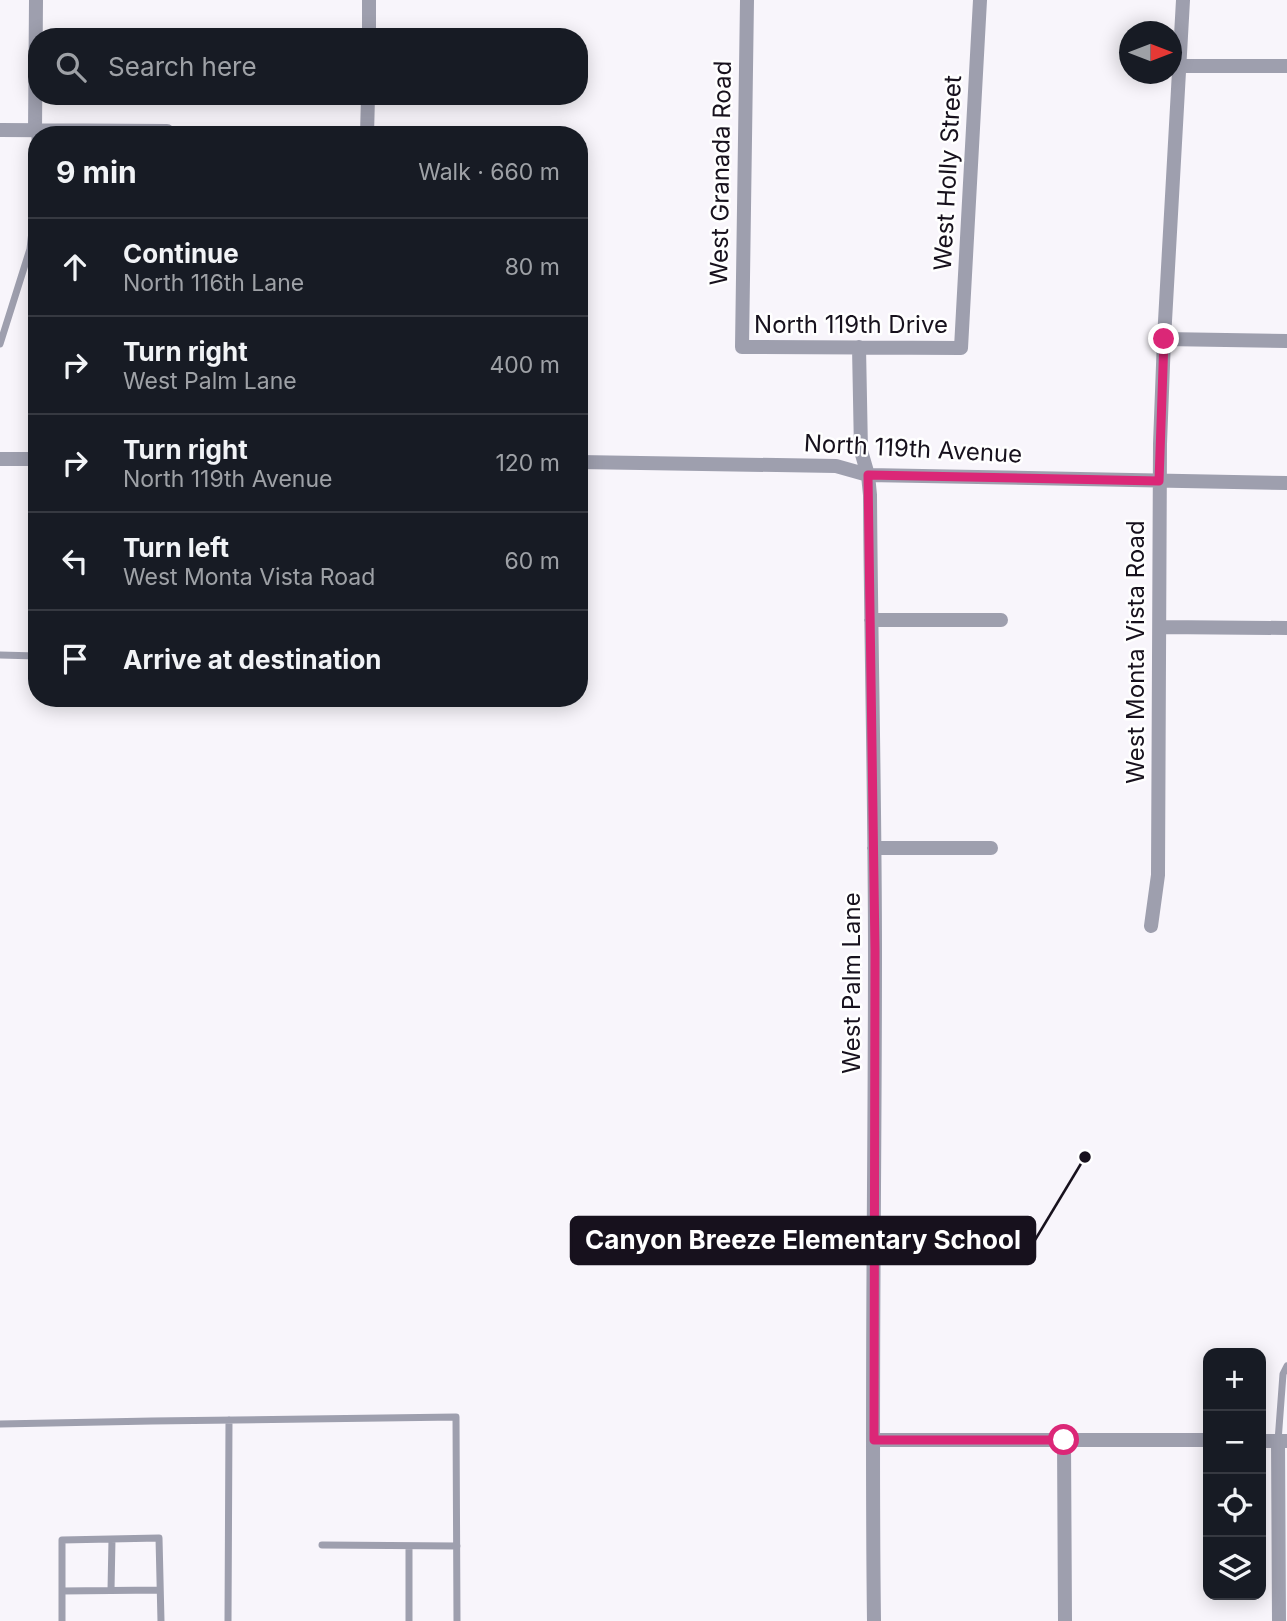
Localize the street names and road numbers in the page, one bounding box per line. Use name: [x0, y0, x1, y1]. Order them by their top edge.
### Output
street label: West Granada Road: [704, 60, 737, 286]
street label: West Holly Street: [928, 74, 967, 271]
street label: North 119th Drive: [754, 310, 948, 339]
street label: North 119th Avenue: [803, 428, 1023, 469]
street label: West Monta Vista Road: [1121, 520, 1150, 784]
street label: West Palm Lane: [837, 892, 866, 1074]

